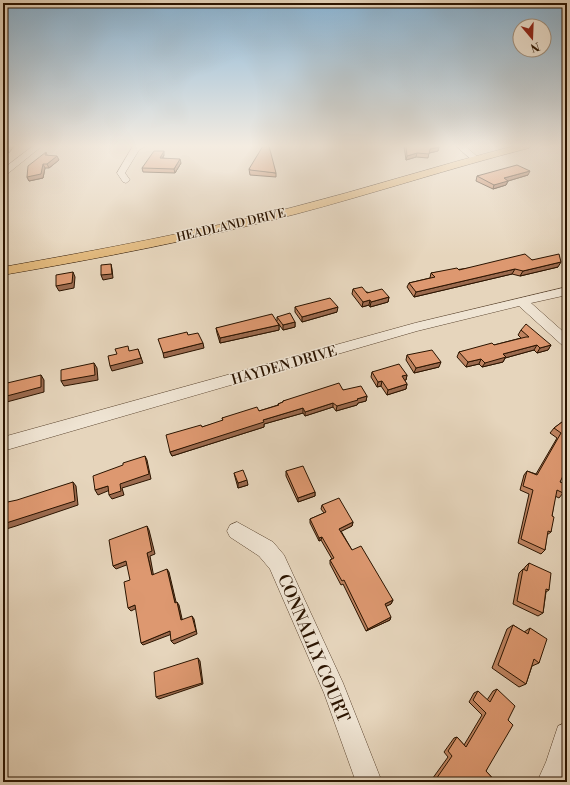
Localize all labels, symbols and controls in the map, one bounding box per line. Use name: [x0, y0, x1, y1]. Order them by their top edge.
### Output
north arrow: [512, 18, 552, 58]
text: N: [528, 38, 541, 55]
street label: HEADLAND DRIVE: [175, 206, 287, 245]
street label: HAYDEN DRIVE: [229, 342, 339, 390]
street label: CONNALLY COURT: [272, 571, 354, 726]

